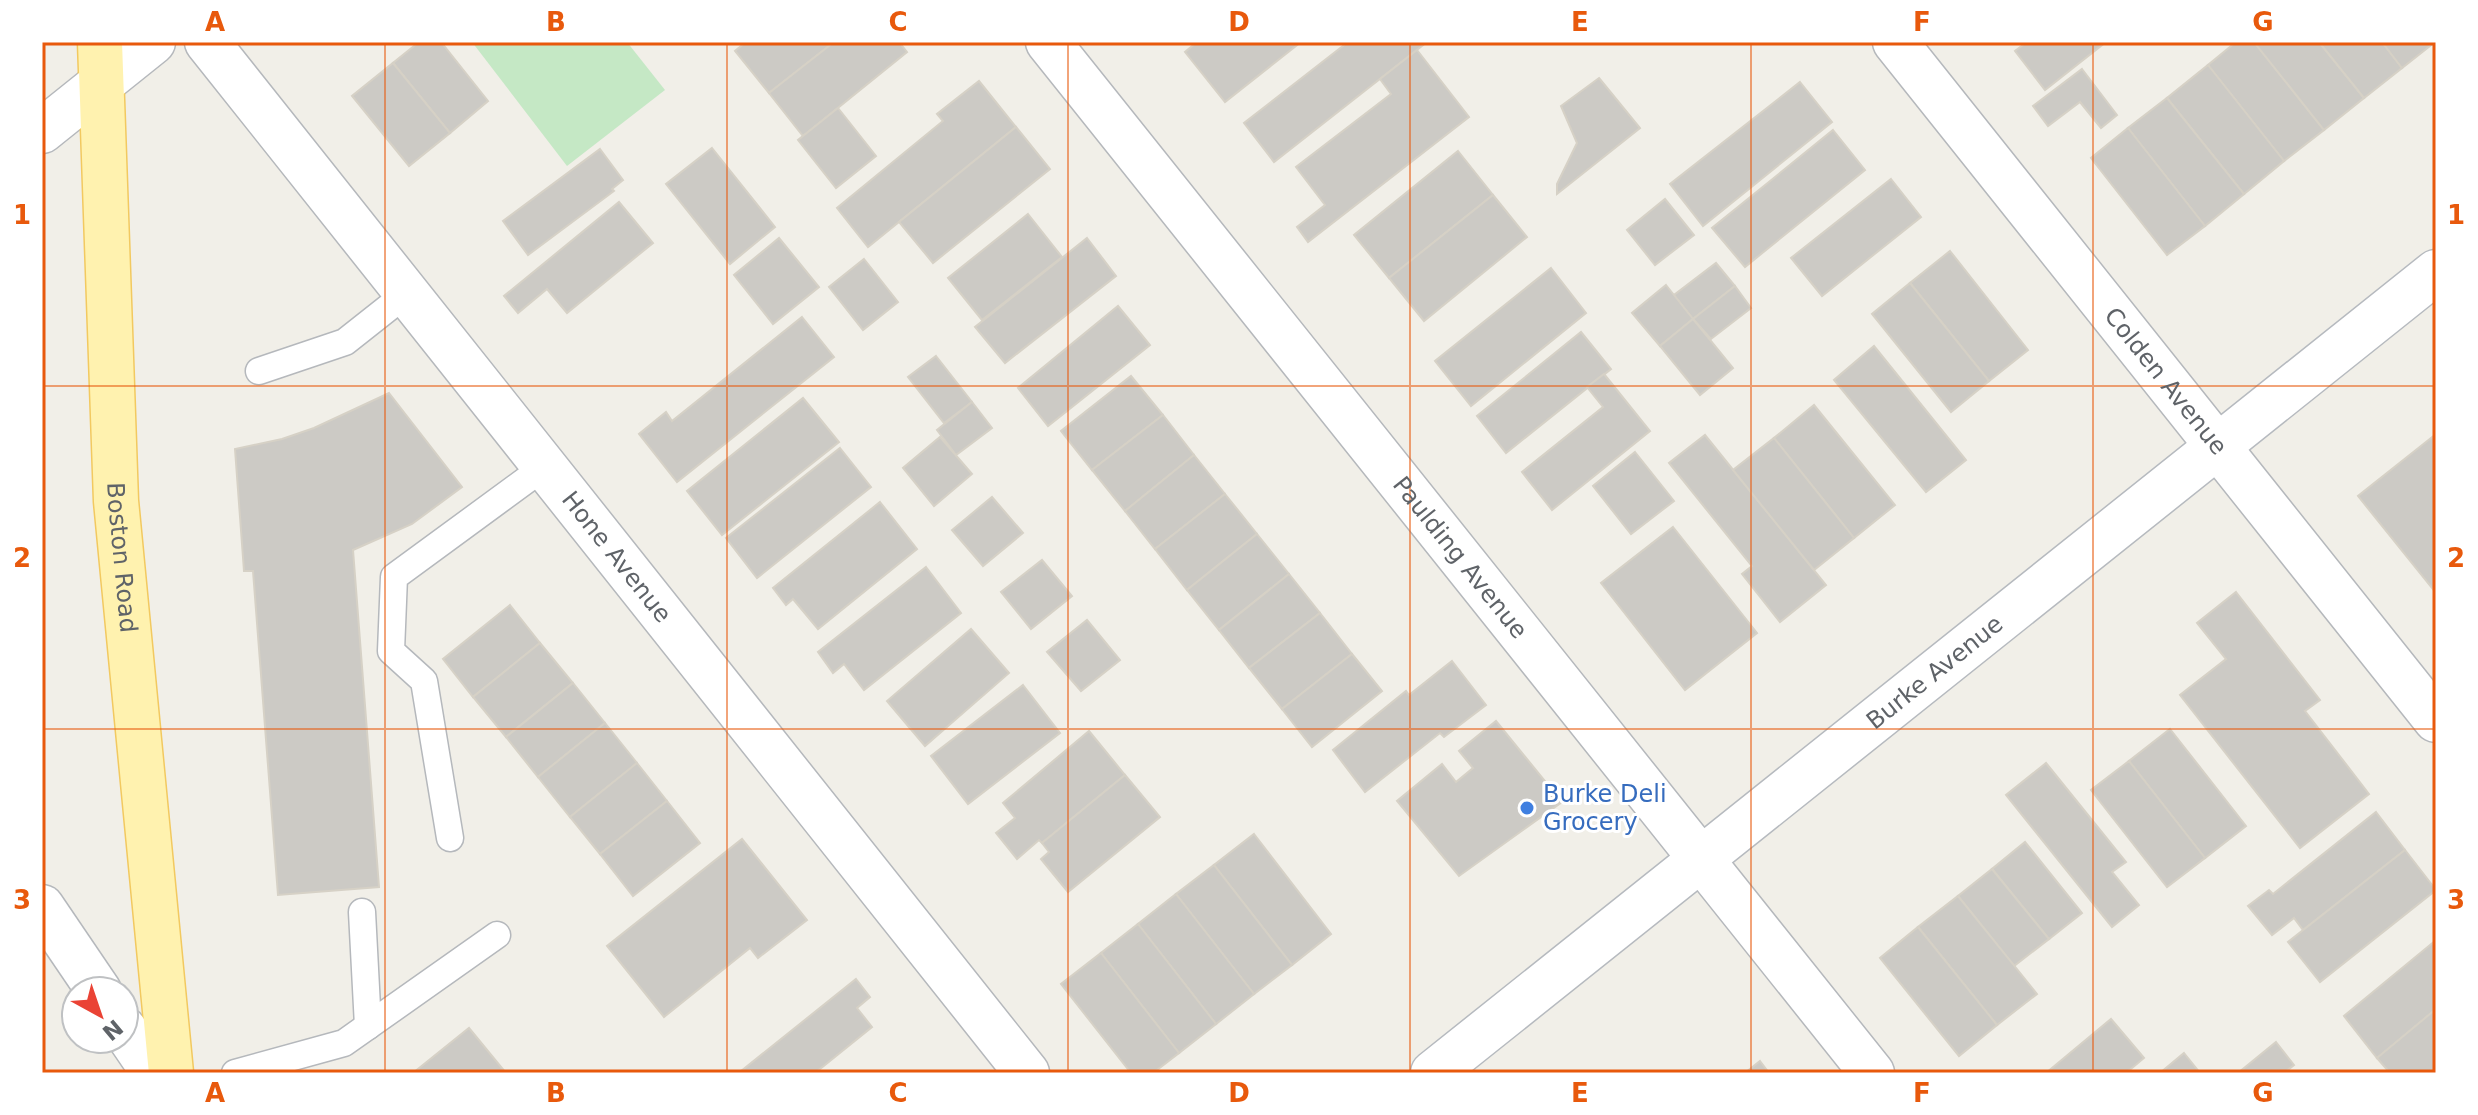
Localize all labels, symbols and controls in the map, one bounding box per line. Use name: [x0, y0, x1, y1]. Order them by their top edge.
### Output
text: A: [205, 7, 225, 37]
text: B: [546, 7, 566, 37]
text: C: [888, 7, 908, 37]
text: D: [1228, 7, 1250, 37]
text: E: [1571, 7, 1589, 37]
text: F: [1913, 7, 1931, 37]
text: G: [2252, 7, 2274, 37]
text: 1: [13, 200, 31, 230]
text: 1: [2447, 200, 2465, 230]
street label: Colden Avenue: [2099, 302, 2233, 460]
street label: Paulding Avenue: [1387, 471, 1533, 644]
street label: Boston Road: [101, 482, 143, 634]
street label: Hone Avenue: [556, 486, 677, 628]
text: 2: [13, 543, 31, 573]
text: 2: [2447, 543, 2465, 573]
street label: Burke Avenue: [1861, 610, 2008, 735]
place label: Burke Deli Grocery: [1543, 780, 1667, 836]
marker: Burke Deli Grocery: [1518, 799, 1536, 817]
text: 3: [13, 885, 31, 915]
text: 3: [2447, 885, 2465, 915]
north arrow: [60, 975, 140, 1055]
text: N: [97, 1014, 128, 1045]
text: A: [205, 1078, 225, 1108]
text: B: [546, 1078, 566, 1108]
text: C: [888, 1078, 908, 1108]
text: D: [1228, 1078, 1250, 1108]
text: E: [1571, 1078, 1589, 1108]
text: F: [1913, 1078, 1931, 1108]
text: G: [2252, 1078, 2274, 1108]

